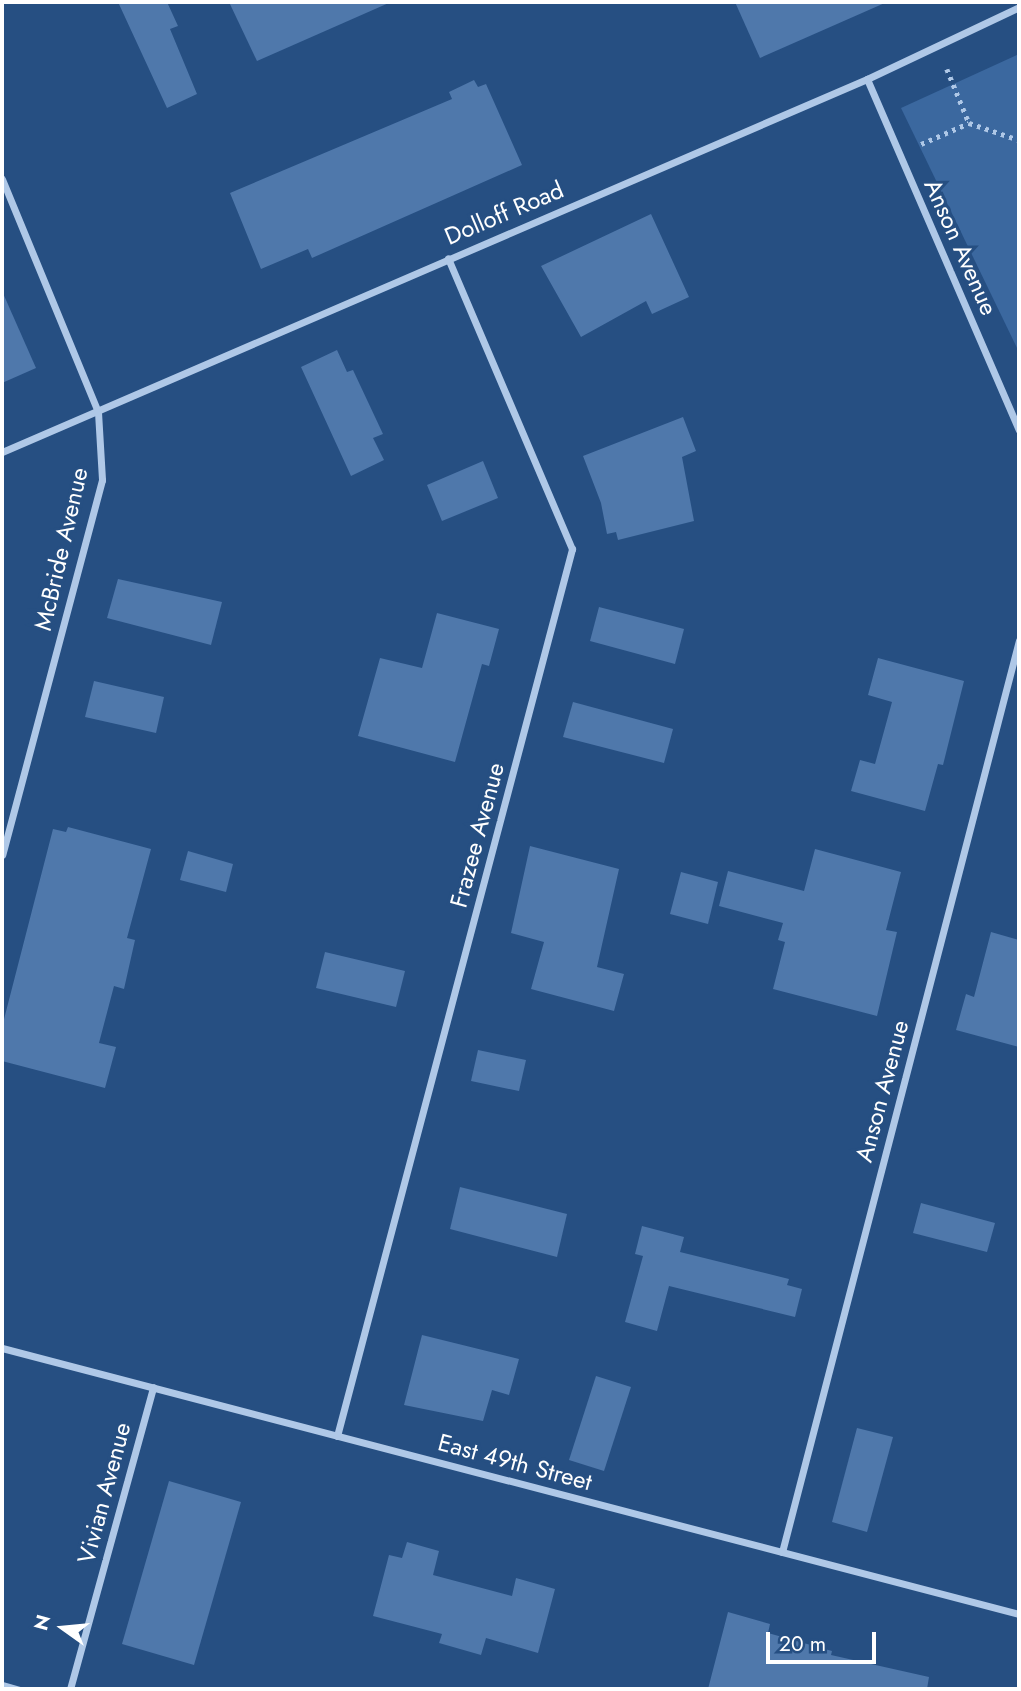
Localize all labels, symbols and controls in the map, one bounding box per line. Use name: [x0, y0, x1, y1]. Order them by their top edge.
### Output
street label: Dolloff Road: [440, 175, 568, 251]
street label: Anson Avenue: [918, 175, 1004, 319]
street label: McBride Avenue: [28, 465, 94, 633]
street label: Frazee Avenue: [444, 759, 510, 911]
street label: Anson Avenue: [849, 1017, 915, 1165]
street label: Vivian Avenue: [71, 1419, 137, 1567]
street label: East 49th Street: [435, 1428, 595, 1496]
north arrow: [28, 1593, 98, 1663]
text: N: [27, 1612, 57, 1633]
scale bar: [769, 1618, 879, 1662]
text: 20 m: [779, 1629, 826, 1659]

